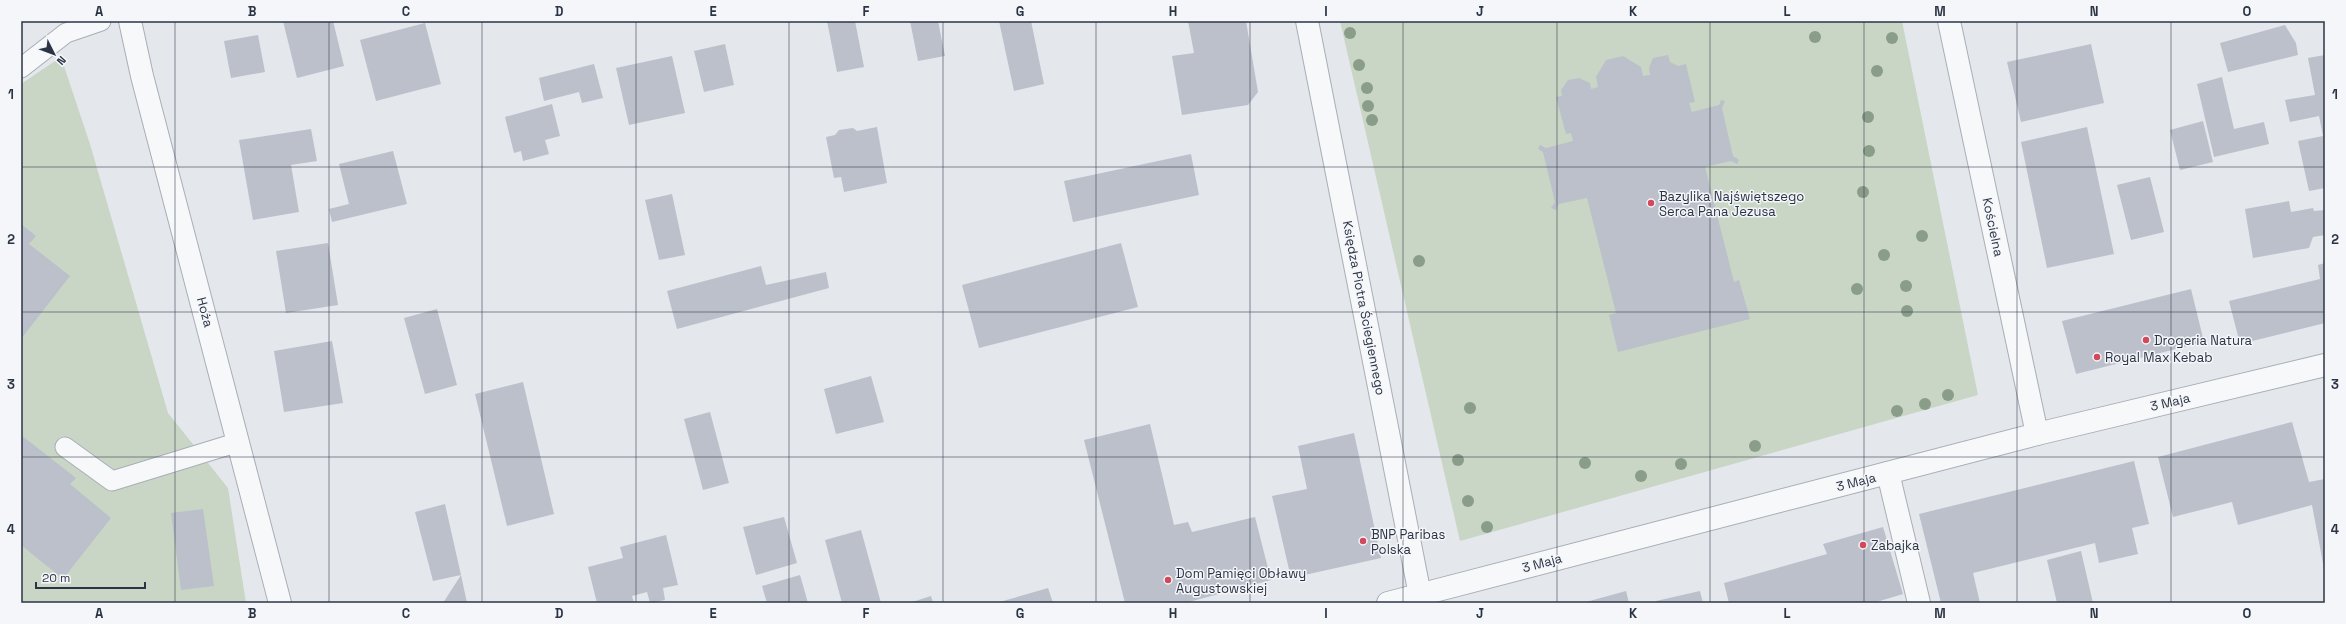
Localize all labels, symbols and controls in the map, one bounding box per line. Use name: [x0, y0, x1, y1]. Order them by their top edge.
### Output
text: A: [95, 3, 104, 20]
text: B: [248, 3, 257, 20]
text: C: [402, 3, 410, 20]
text: D: [555, 3, 564, 20]
text: E: [709, 3, 717, 20]
text: F: [863, 3, 870, 20]
text: G: [1016, 3, 1024, 20]
text: H: [1169, 3, 1177, 20]
text: I: [1324, 3, 1328, 20]
text: J: [1476, 3, 1484, 20]
text: K: [1629, 3, 1638, 20]
text: L: [1783, 3, 1791, 20]
text: M: [1934, 3, 1946, 20]
text: N: [2090, 3, 2098, 20]
text: O: [2243, 3, 2252, 20]
north arrow: [34, 34, 74, 74]
text: N: [54, 53, 69, 68]
text: 1: [8, 86, 14, 103]
text: 1: [2332, 86, 2338, 103]
place label: Bazylika Najświętszego Serca Pana Jezusa: [1659, 188, 1804, 220]
street label: Kościelna: [1978, 196, 2008, 259]
marker: Bazylika Najświętszego Serca Pana Jezusa: [1646, 198, 1656, 208]
street label: Księdza Piotra Ściegiennego: [1339, 219, 1389, 397]
text: 2: [7, 231, 15, 248]
text: 2: [2331, 231, 2339, 248]
street label: Hoża: [193, 295, 217, 329]
place label: Drogeria Natura: [2154, 332, 2253, 349]
marker: Drogeria Natura: [2141, 335, 2151, 345]
place label: Royal Max Kebab: [2105, 349, 2213, 366]
marker: Royal Max Kebab: [2092, 352, 2102, 362]
text: 3: [7, 376, 15, 393]
text: 3: [2331, 376, 2339, 393]
street label: 3 Maja: [2148, 389, 2192, 415]
street label: 3 Maja: [1834, 469, 1878, 495]
text: 4: [7, 521, 15, 538]
text: 4: [2331, 521, 2339, 538]
place label: BNP Paribas Polska: [1371, 526, 1445, 558]
marker: BNP Paribas Polska: [1358, 536, 1368, 546]
place label: Zabajka: [1871, 537, 1920, 554]
marker: Zabajka: [1858, 540, 1868, 550]
street label: 3 Maja: [1520, 549, 1564, 576]
scale bar: [36, 564, 145, 590]
place label: Dom Pamięci Obławy Augustowskiej: [1176, 565, 1306, 597]
text: 20 m: [42, 570, 70, 586]
marker: Dom Pamięci Obławy Augustowskiej: [1163, 575, 1173, 585]
text: A: [95, 605, 104, 622]
text: B: [248, 605, 257, 622]
text: C: [402, 605, 410, 622]
text: D: [555, 605, 564, 622]
text: E: [709, 605, 717, 622]
text: F: [863, 605, 870, 622]
text: G: [1016, 605, 1024, 622]
text: H: [1169, 605, 1177, 622]
text: I: [1324, 605, 1328, 622]
text: J: [1476, 605, 1484, 622]
text: K: [1629, 605, 1638, 622]
text: L: [1783, 605, 1791, 622]
text: M: [1934, 605, 1946, 622]
text: N: [2090, 605, 2098, 622]
text: O: [2243, 605, 2252, 622]

